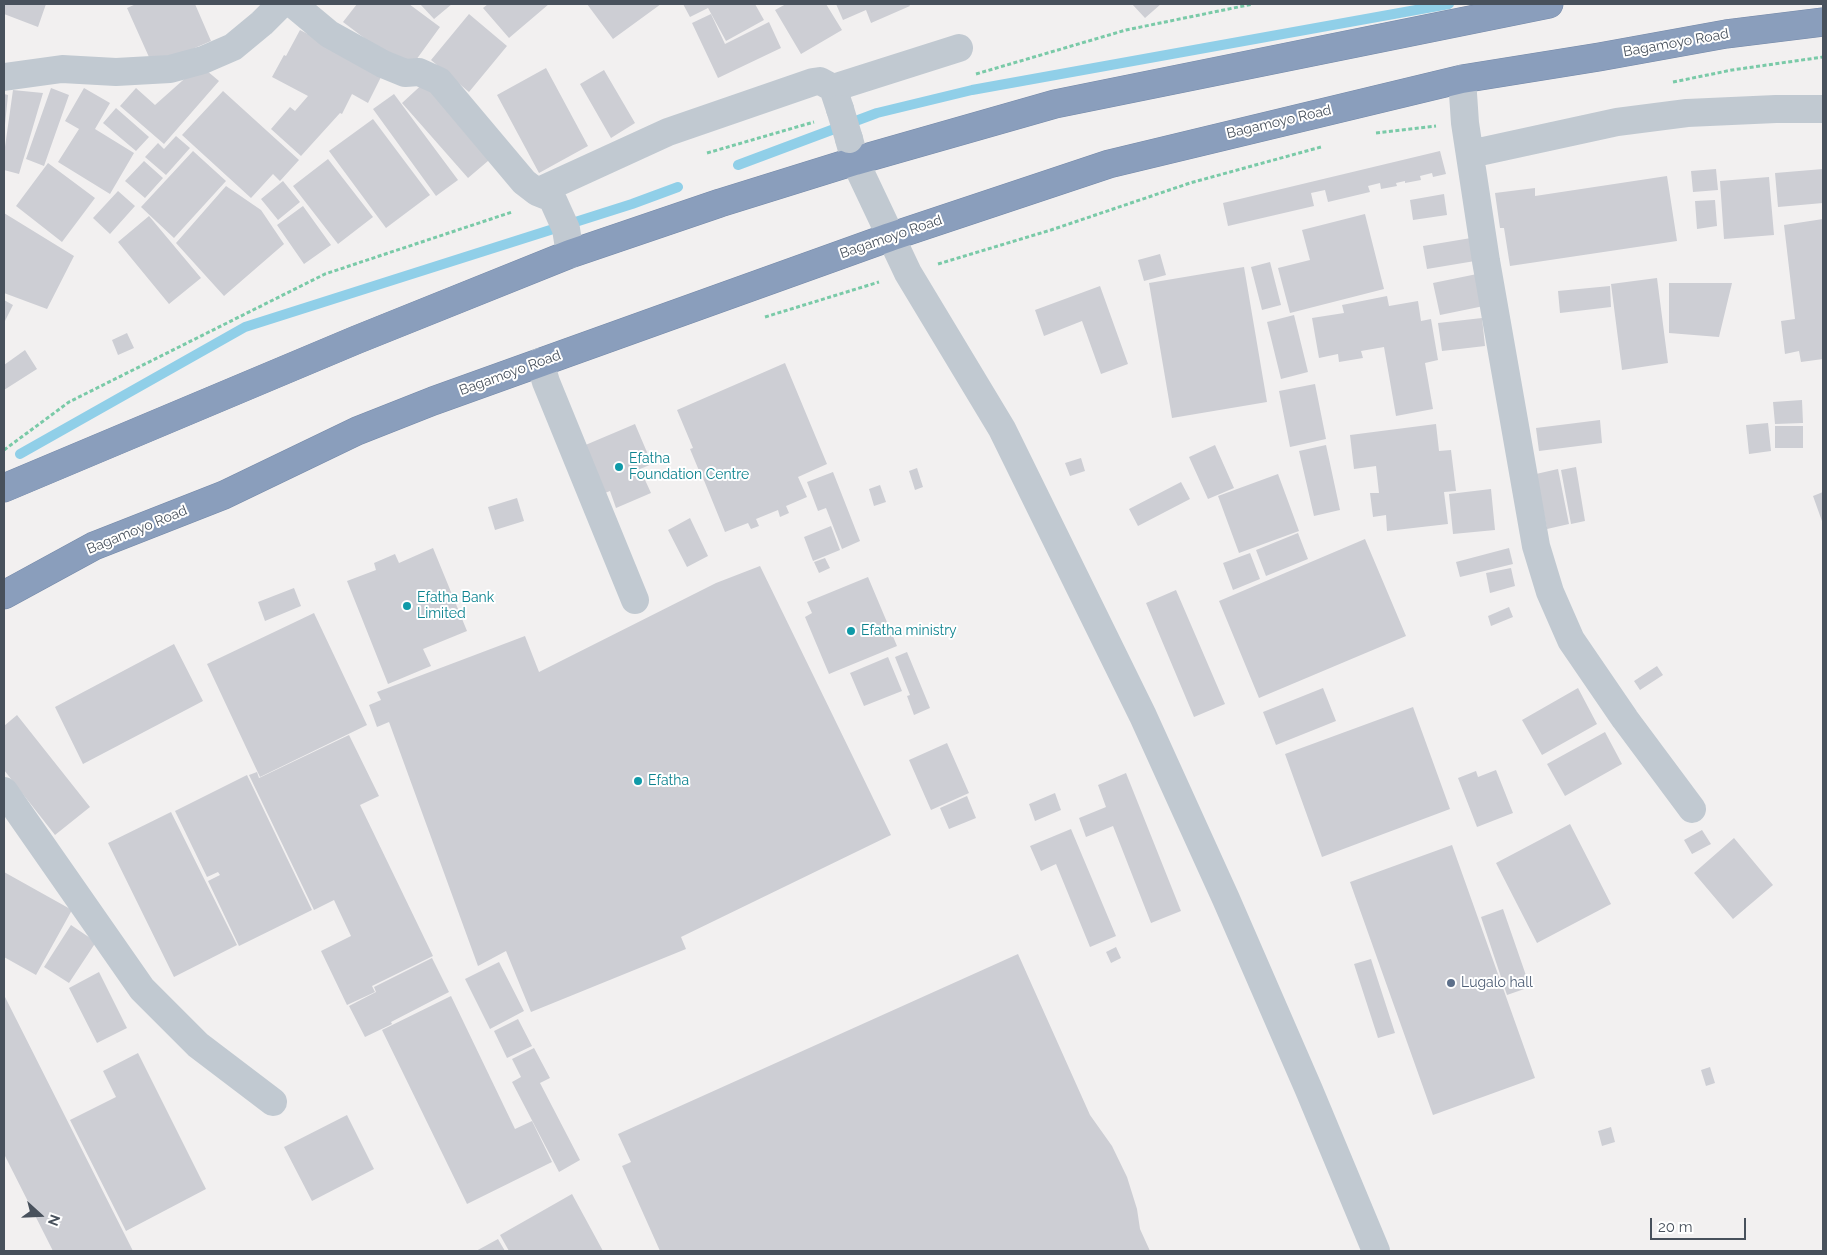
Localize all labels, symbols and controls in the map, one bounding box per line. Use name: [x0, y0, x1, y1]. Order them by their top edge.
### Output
street label: Bagamoyo Road: [1622, 25, 1730, 61]
street label: Bagamoyo Road: [1225, 102, 1333, 142]
street label: Bagamoyo Road: [838, 212, 944, 262]
street label: Bagamoyo Road: [457, 347, 563, 399]
place label: Efatha Foundation Centre: [629, 451, 749, 484]
marker: Efatha Foundation Centre: [613, 461, 625, 473]
street label: Bagamoyo Road: [84, 502, 190, 558]
place label: Efatha Bank Limited: [417, 590, 494, 622]
marker: Efatha Bank Limited: [401, 600, 413, 612]
place label: Efatha ministry: [861, 623, 957, 639]
marker: Efatha ministry: [845, 625, 857, 637]
place label: Efatha: [648, 773, 689, 789]
marker: Efatha: [632, 775, 644, 787]
place label: Lugalo hall: [1461, 975, 1533, 991]
marker: Lugalo hall: [1445, 977, 1457, 989]
north arrow: [15, 1190, 65, 1240]
scale bar: [1652, 1208, 1748, 1240]
text: N: [45, 1212, 63, 1228]
text: 20 m: [1658, 1218, 1693, 1236]

